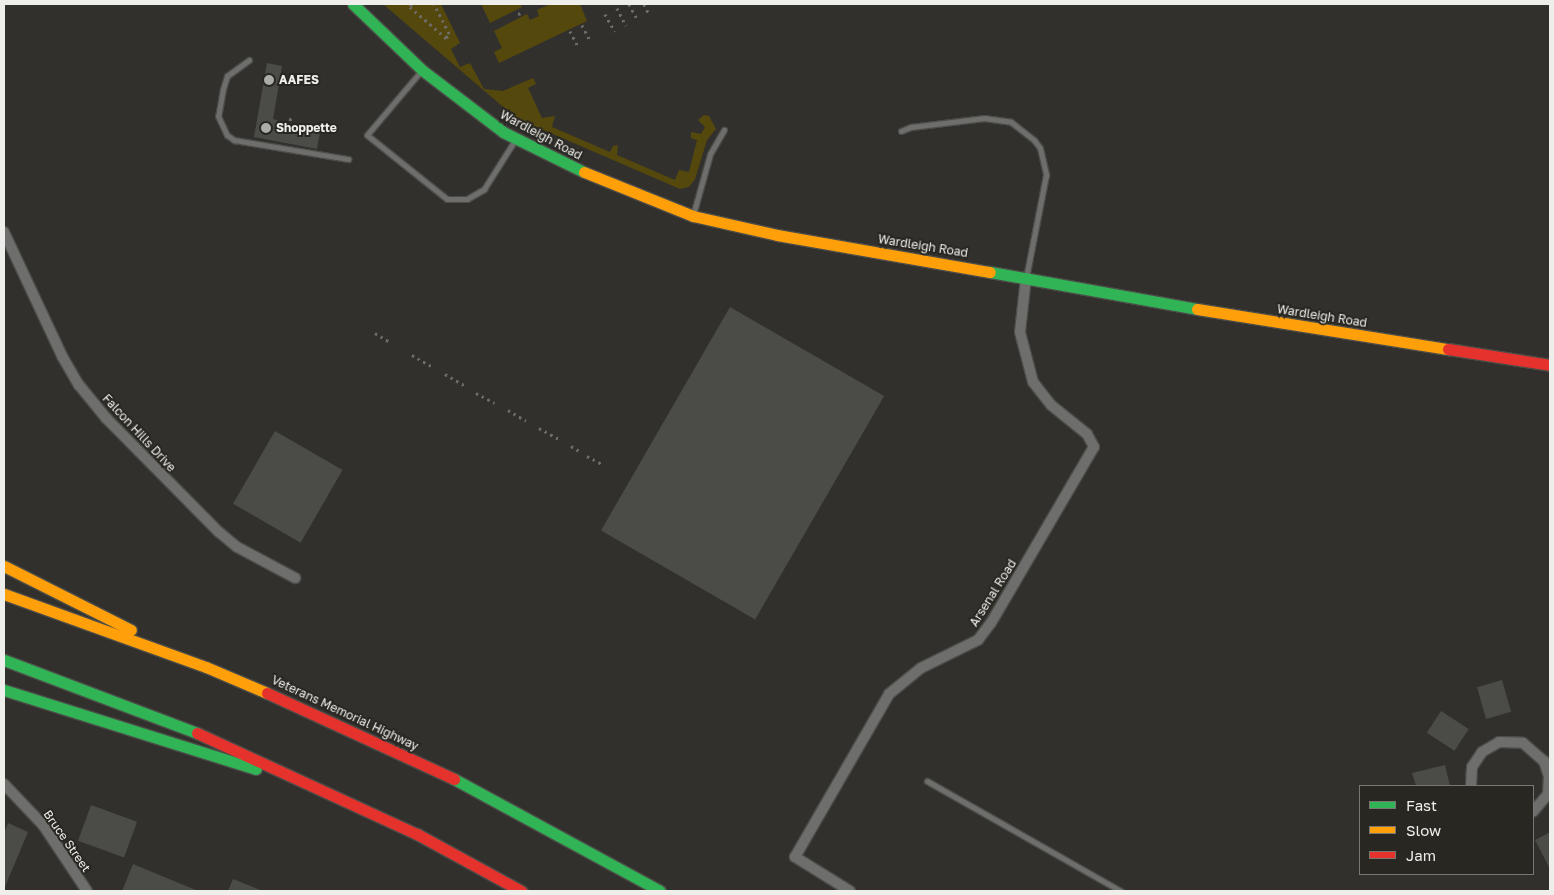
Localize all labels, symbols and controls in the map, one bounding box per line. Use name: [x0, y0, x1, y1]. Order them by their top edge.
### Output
place label: AAFES: [279, 73, 319, 87]
marker: AAFES: [263, 74, 275, 86]
street label: Wardleigh Road: [498, 107, 584, 163]
place label: Shoppette: [276, 121, 337, 135]
marker: Shoppette: [260, 122, 272, 134]
street label: Wardleigh Road: [877, 232, 969, 260]
street label: Wardleigh Road: [1276, 302, 1368, 330]
street label: Falcon Hills Drive: [99, 391, 179, 475]
street label: Arsenal Road: [967, 557, 1019, 629]
street label: Veterans Memorial Highway: [269, 673, 421, 753]
legend: [1359, 785, 1534, 875]
text: Fast: [1406, 796, 1437, 814]
street label: Bruce Street: [40, 807, 94, 875]
text: Slow: [1406, 821, 1441, 839]
text: Jam: [1406, 846, 1436, 864]

